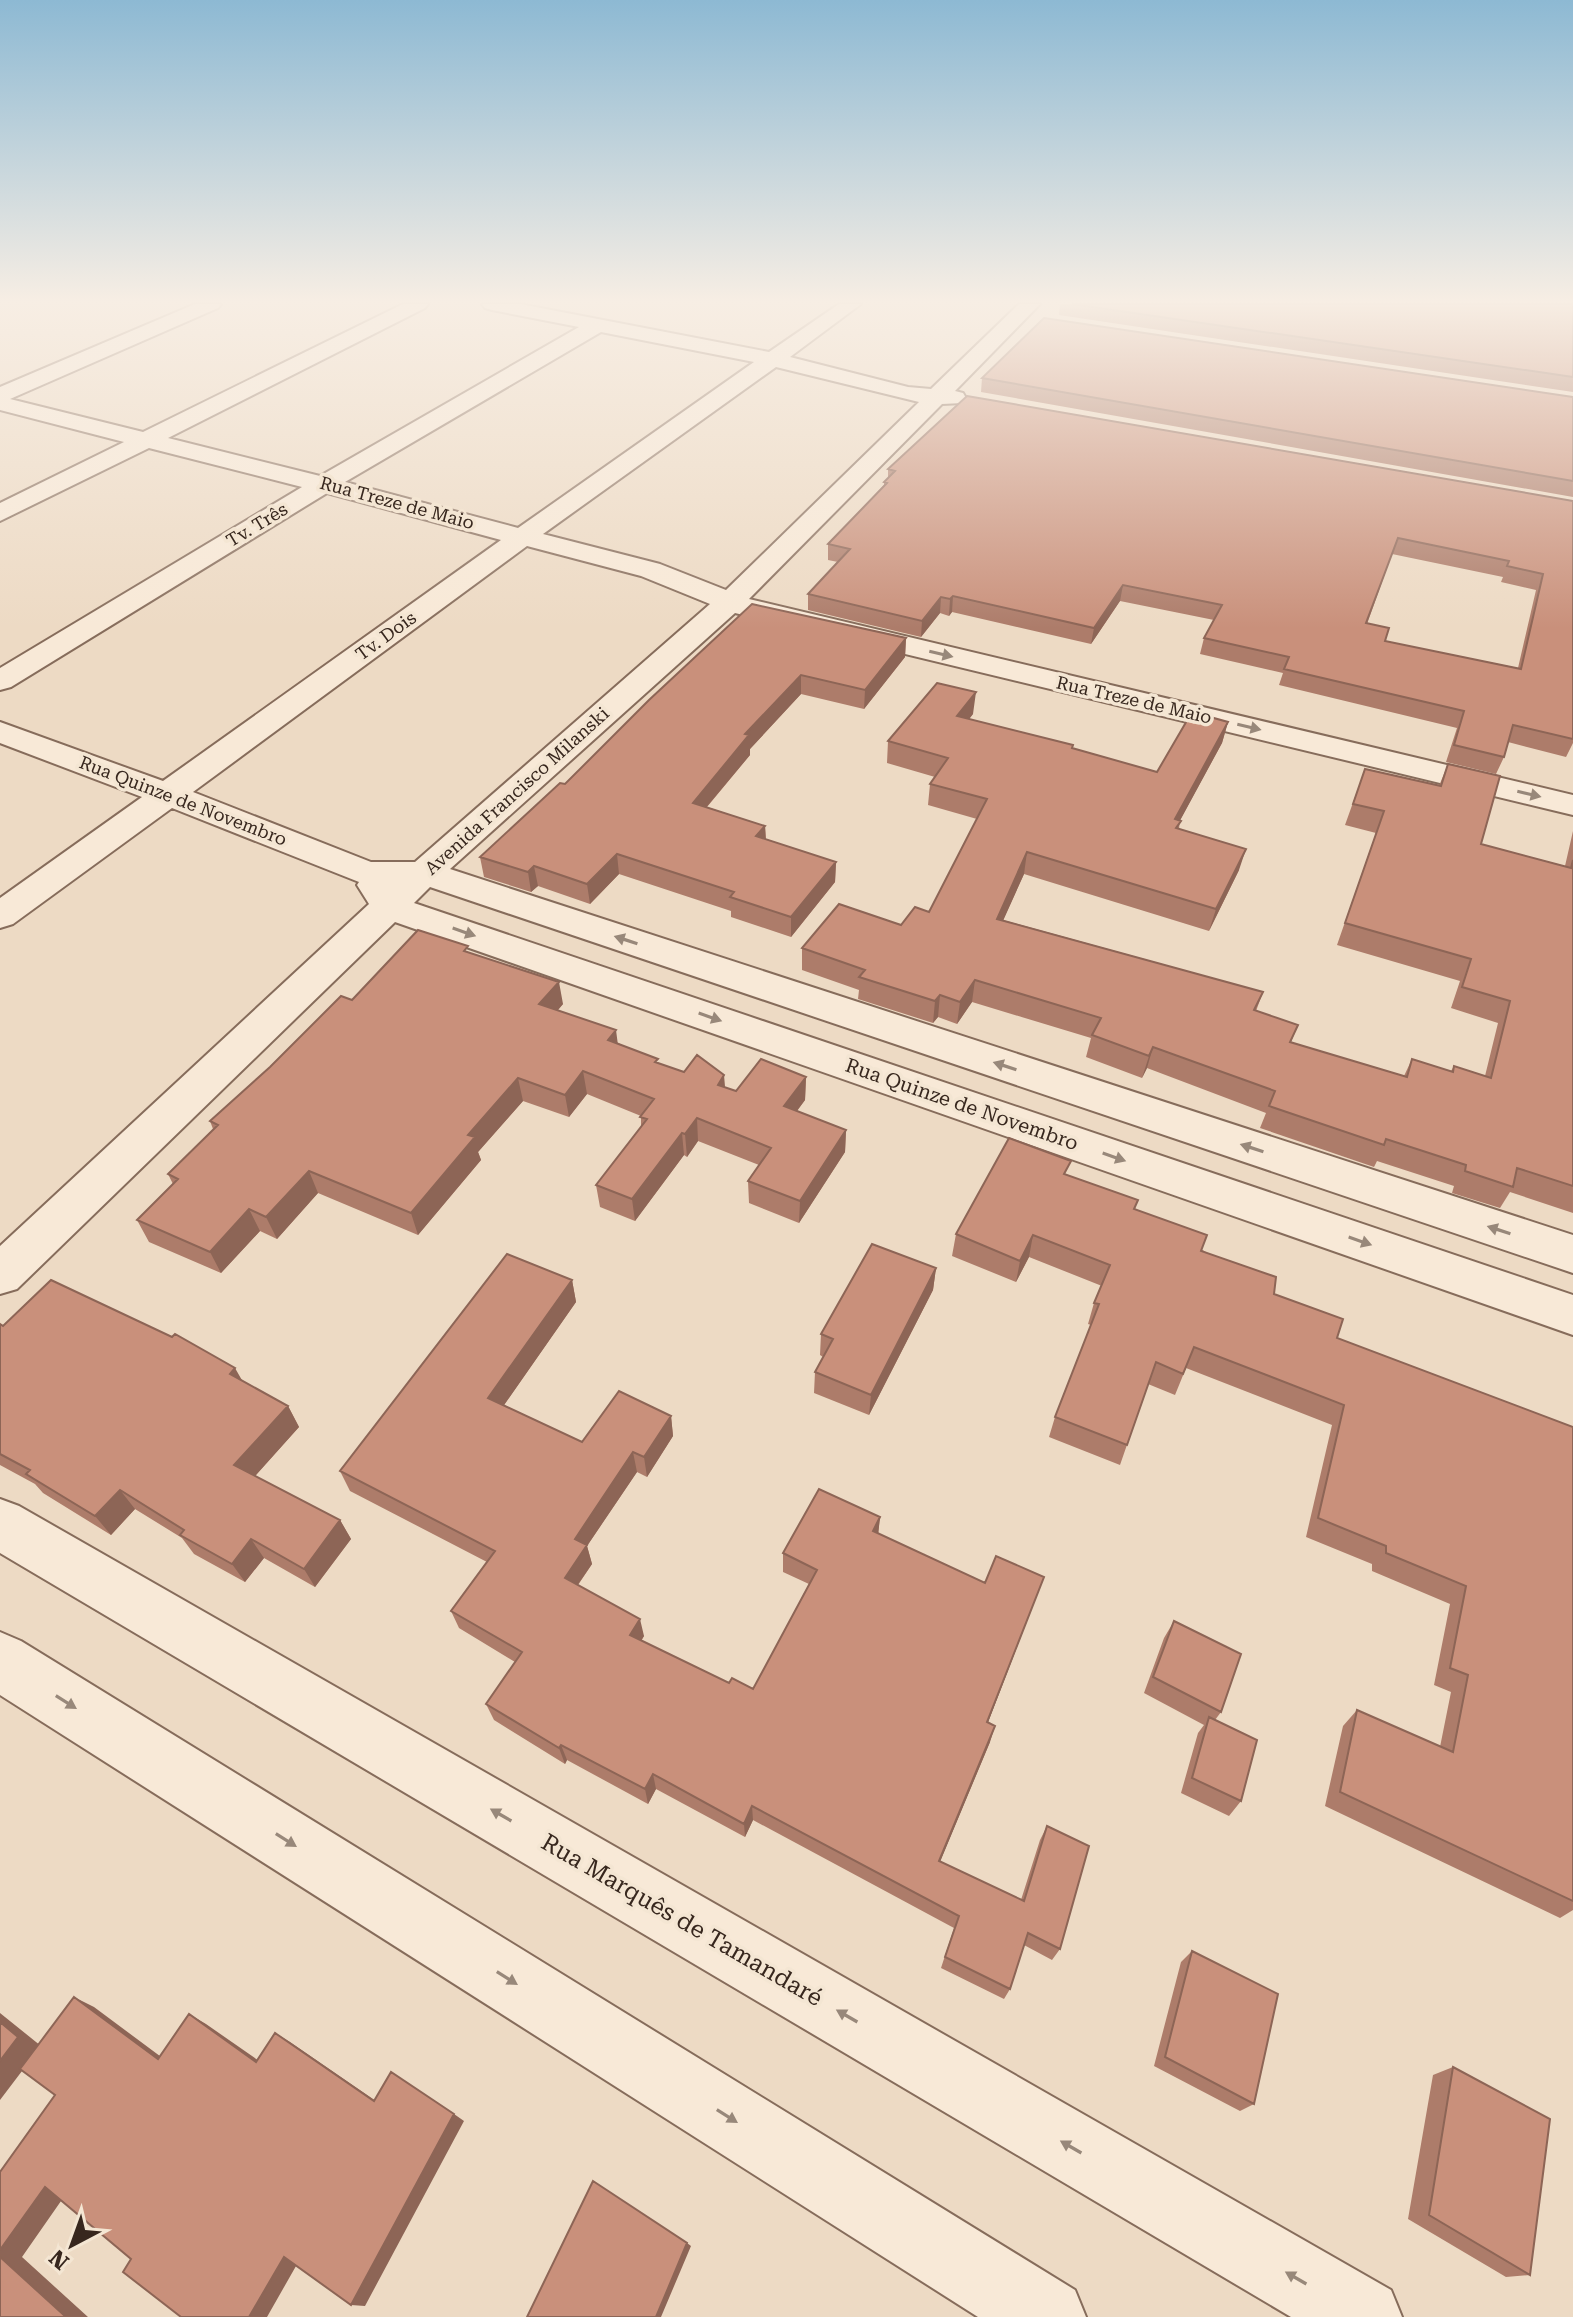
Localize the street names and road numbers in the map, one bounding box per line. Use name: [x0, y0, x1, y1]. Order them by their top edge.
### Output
street label: Rua Treze de Maio: [318, 472, 477, 533]
street label: Tv. Três: [222, 498, 291, 551]
street label: Tv. Dois: [351, 607, 420, 665]
street label: Rua Treze de Maio: [1054, 671, 1214, 728]
street label: Avenida Francisco Milanski: [420, 702, 613, 879]
street label: Rua Quinze de Novembro: [77, 751, 290, 850]
street label: Rua Quinze de Novembro: [842, 1053, 1082, 1155]
street label: Rua Marquês de Tamandaré: [536, 1828, 828, 2012]

